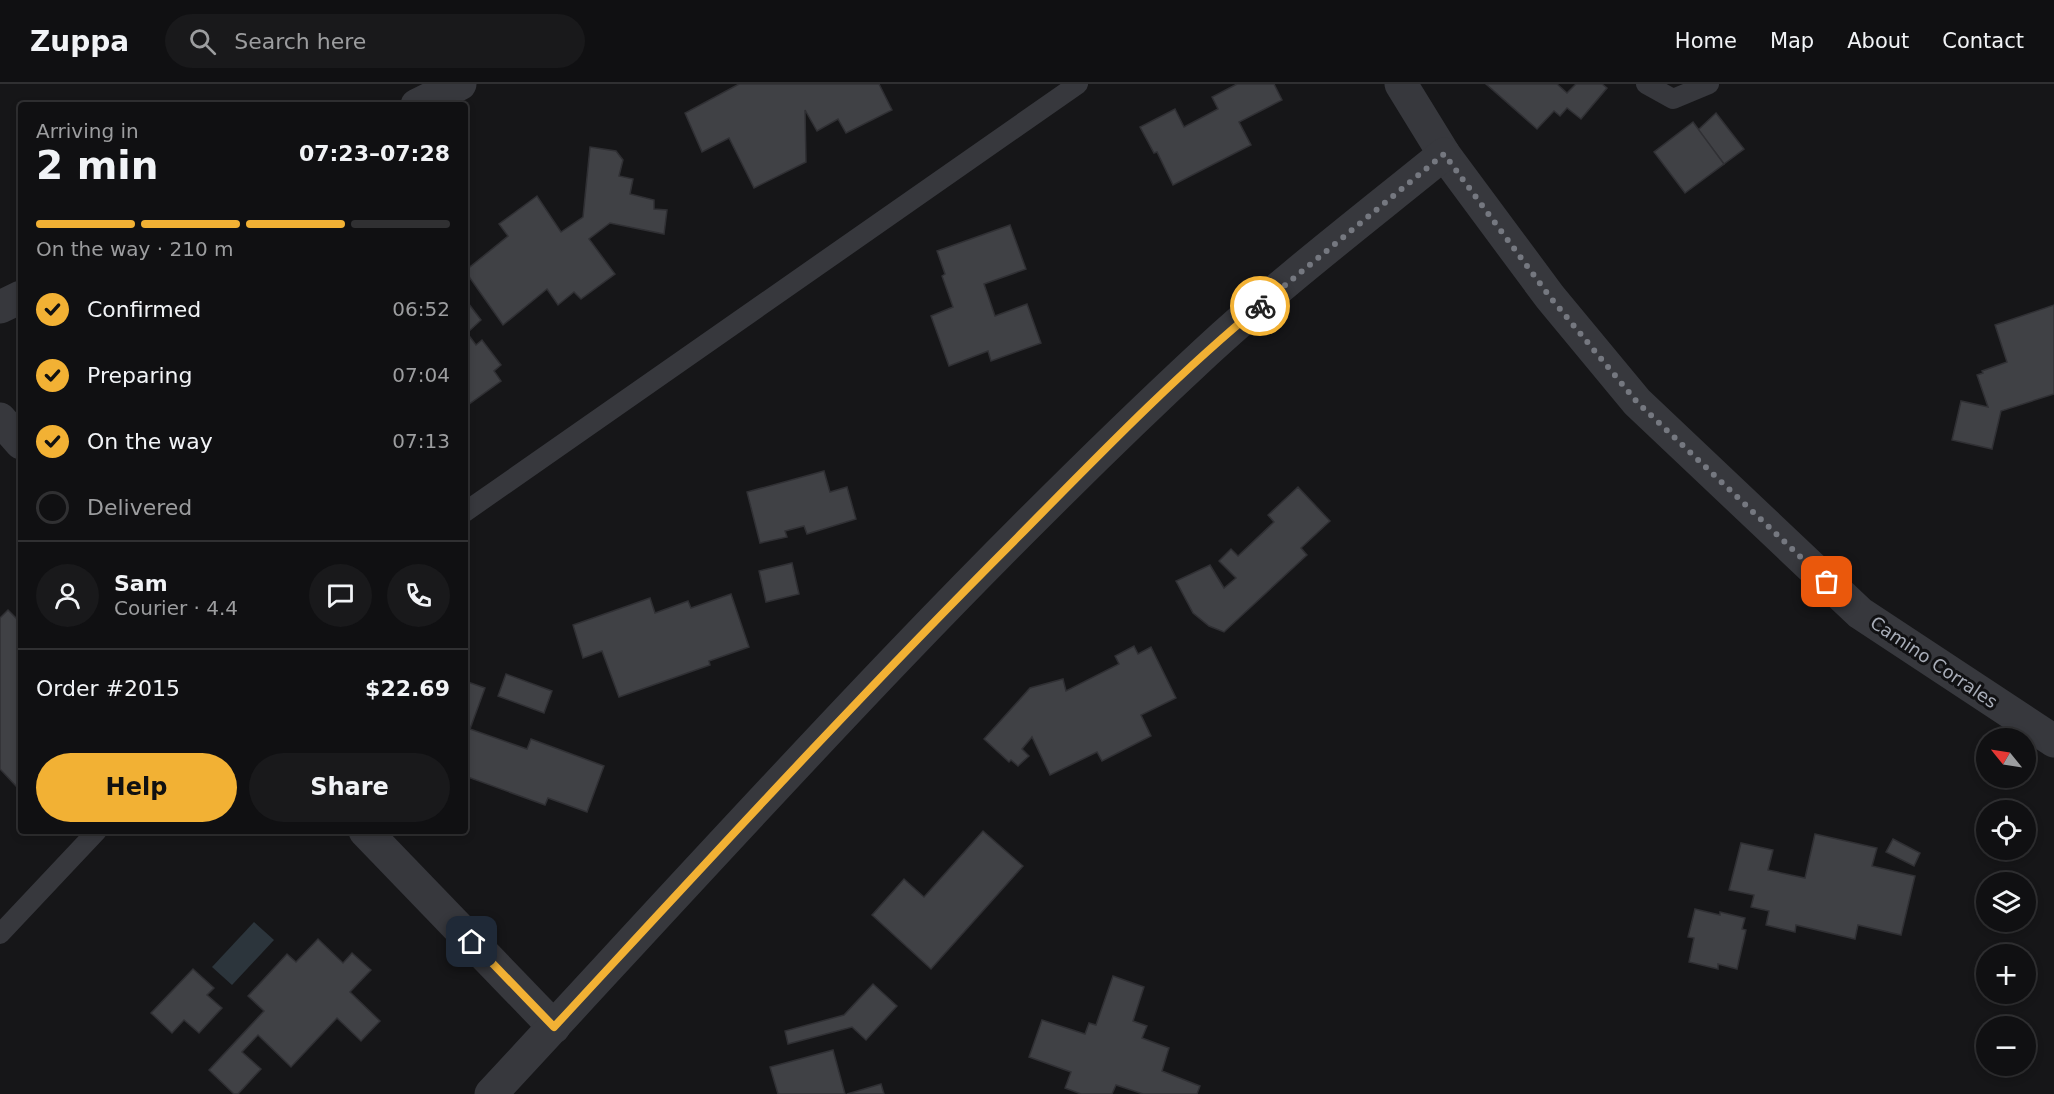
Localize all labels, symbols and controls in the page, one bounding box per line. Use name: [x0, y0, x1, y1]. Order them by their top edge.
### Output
search box: [165, 14, 585, 68]
text: Zuppa: [30, 25, 129, 58]
icon: search: [186, 25, 219, 58]
text: Search here: [234, 29, 366, 54]
text: Home: [1675, 29, 1737, 53]
text: Map: [1770, 29, 1814, 53]
text: About: [1847, 29, 1909, 53]
text: Contact: [1942, 29, 2024, 53]
text: Arriving in: [36, 119, 139, 143]
text: 07:23–07:28: [299, 141, 450, 166]
text: 2 min: [36, 143, 158, 188]
text: On the way · 210 m: [36, 237, 234, 261]
courier: [1230, 276, 1290, 336]
icon: bike: [1244, 290, 1277, 323]
icon: check: [36, 293, 69, 326]
text: Confirmed: [87, 297, 201, 322]
text: 06:52: [392, 297, 450, 321]
icon: check: [36, 359, 69, 392]
text: Preparing: [87, 363, 193, 388]
text: 07:04: [392, 363, 450, 387]
icon: check: [36, 425, 69, 458]
text: On the way: [87, 429, 213, 454]
text: 07:13: [392, 429, 450, 453]
text: Delivered: [87, 495, 192, 520]
pin: [1801, 556, 1852, 607]
button: person: [36, 564, 99, 627]
button: chat: [309, 564, 372, 627]
button: phone: [387, 564, 450, 627]
icon: bag: [1810, 565, 1843, 598]
text: Sam: [114, 571, 168, 596]
text: Courier · 4.4: [114, 596, 238, 620]
street label: Camino Corrales: [1866, 612, 2002, 712]
text: Order #2015: [36, 676, 180, 701]
text: $22.69: [365, 676, 450, 701]
north arrow: [1976, 728, 2036, 788]
map controls: [1976, 728, 2036, 1076]
button: Help: [36, 753, 237, 822]
button: Share: [249, 753, 450, 822]
button: locate: [1976, 800, 2036, 860]
button: layers: [1976, 872, 2036, 932]
pin: [446, 916, 497, 967]
icon: home: [455, 925, 488, 958]
button: +: [1976, 944, 2036, 1004]
button: −: [1976, 1016, 2036, 1076]

